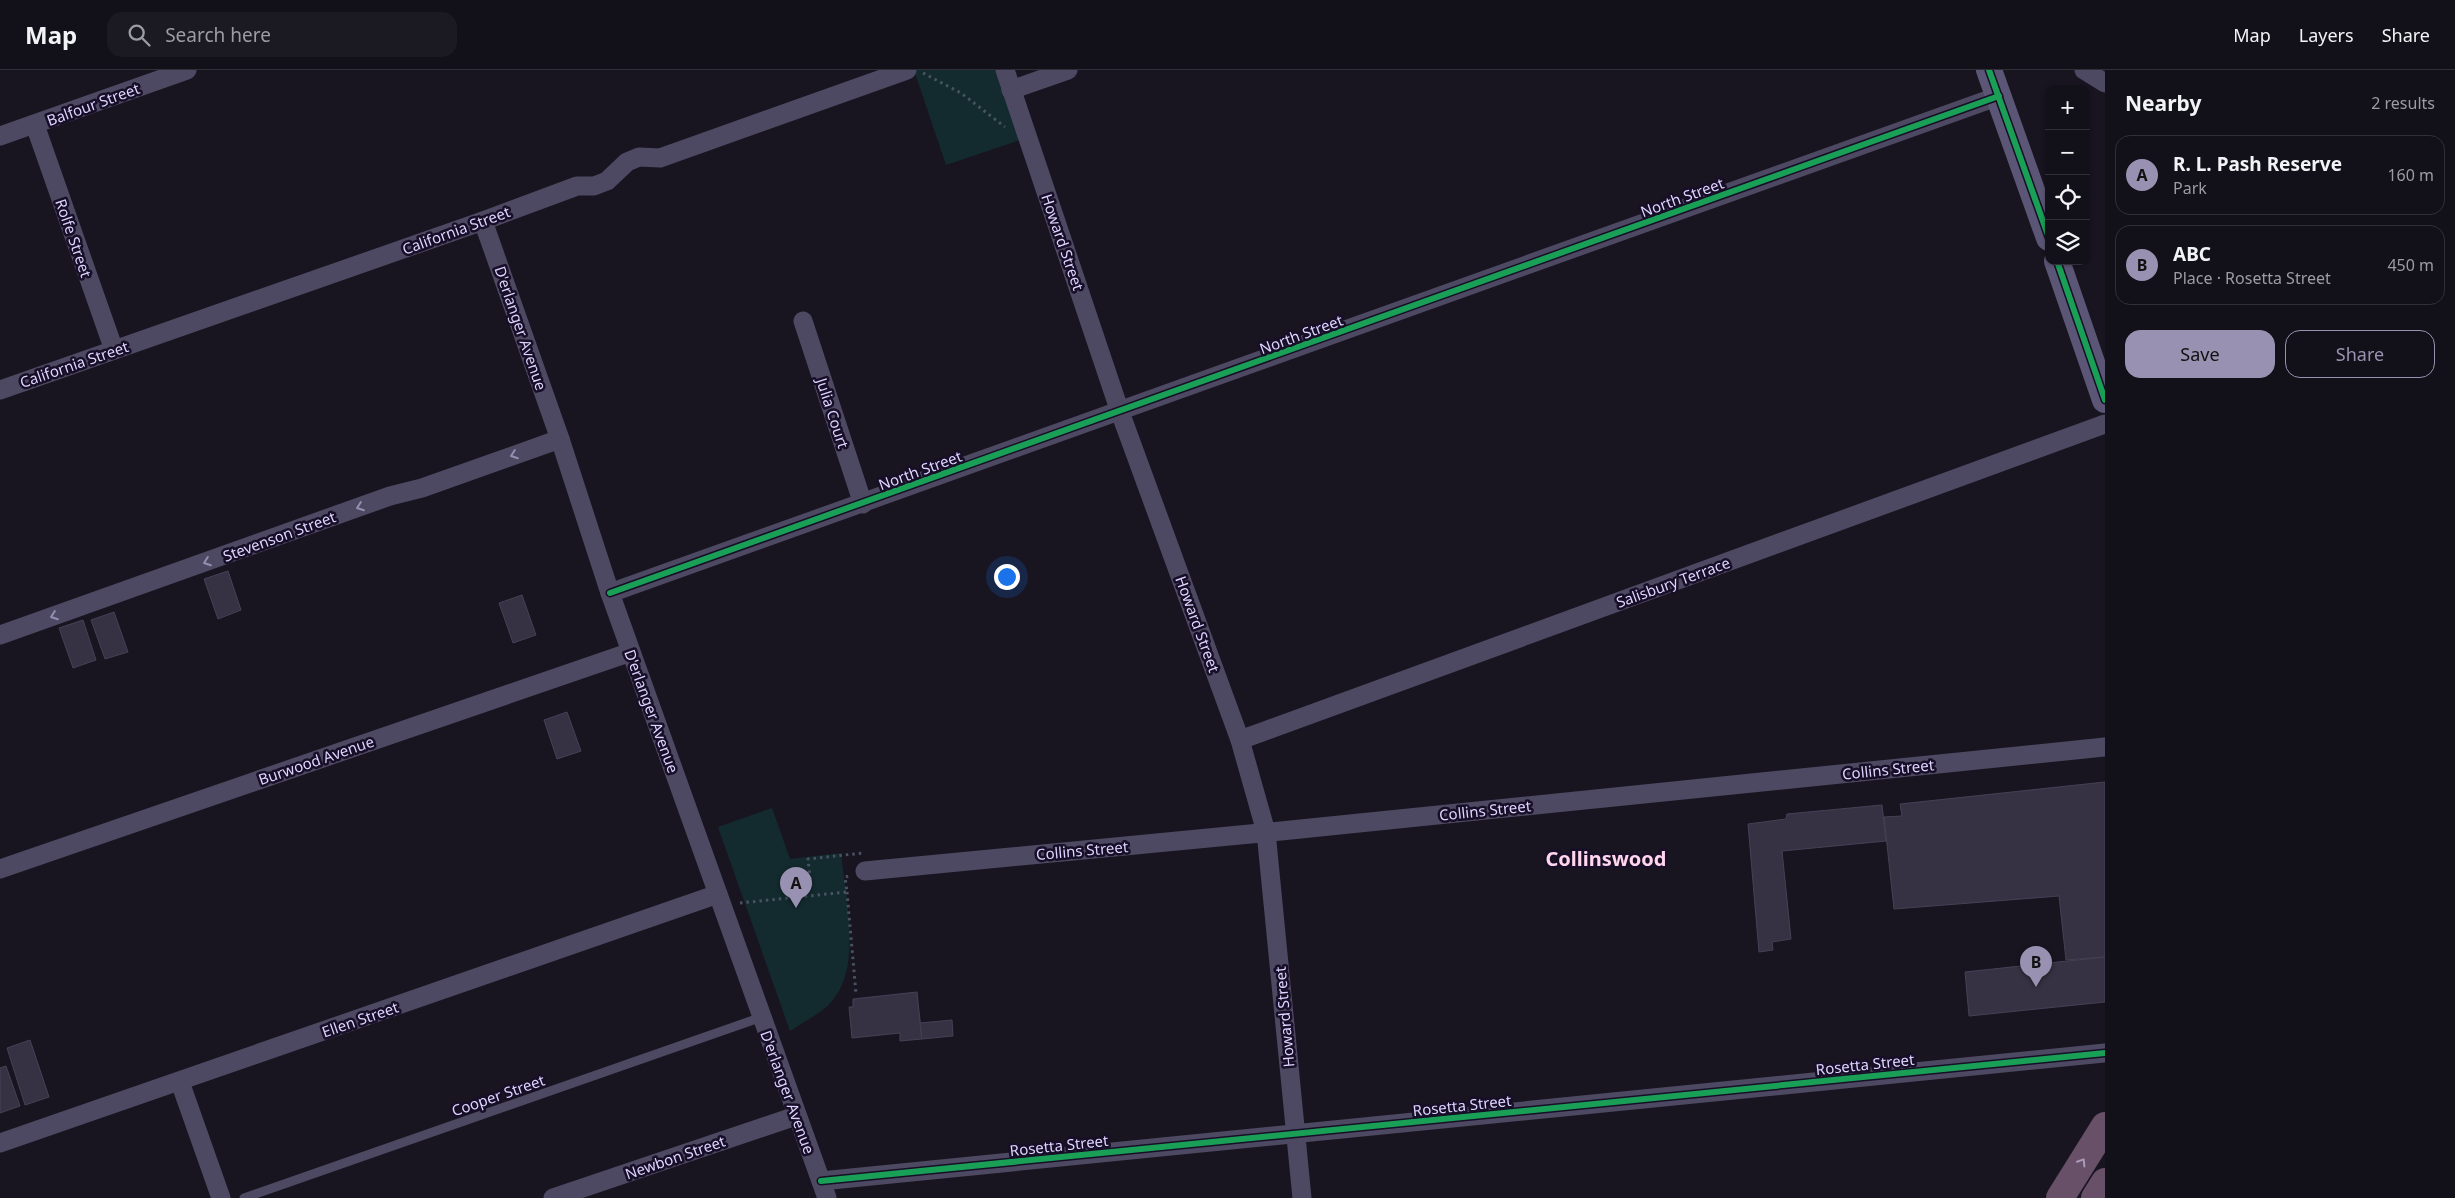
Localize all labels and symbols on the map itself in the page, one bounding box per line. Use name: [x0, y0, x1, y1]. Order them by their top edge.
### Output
street label: Balfour Street: [44, 78, 143, 130]
street label: North Street: [1638, 173, 1727, 221]
street label: Howard Street: [1037, 191, 1089, 294]
street label: Rolfe Street: [51, 196, 97, 280]
street label: California Street: [399, 201, 513, 259]
street label: D'erlanger Avenue: [490, 263, 552, 393]
street label: North Street: [1257, 310, 1346, 358]
street label: California Street: [17, 336, 131, 392]
street label: Julia Court: [812, 373, 854, 451]
street label: North Street: [876, 446, 965, 494]
one-way arrow: [510, 449, 519, 459]
one-way arrow: [356, 501, 365, 511]
street label: Stevenson Street: [220, 506, 339, 566]
street label: Salisbury Terrace: [1613, 552, 1733, 612]
one-way arrow: [203, 556, 212, 566]
your location: [994, 564, 1020, 590]
street label: Howard Street: [1171, 573, 1225, 675]
one-way arrow: [50, 610, 58, 620]
street label: D'erlanger Avenue: [620, 646, 684, 776]
street label: Burwood Avenue: [256, 731, 376, 789]
street label: Collins Street: [1841, 754, 1936, 784]
street label: Collins Street: [1438, 795, 1533, 825]
street label: Collins Street: [1035, 836, 1129, 864]
district label: Collinswood: [1545, 845, 1667, 872]
pin: A: [780, 867, 812, 908]
pin: B: [2020, 946, 2052, 987]
street label: Howard Street: [1270, 965, 1298, 1068]
street label: Ellen Street: [319, 996, 401, 1041]
street label: D'erlanger Avenue: [756, 1027, 820, 1157]
street label: Rosetta Street: [1815, 1049, 1916, 1079]
street label: Cooper Street: [449, 1070, 548, 1120]
street label: Rosetta Street: [1412, 1090, 1513, 1120]
street label: Newbon Street: [622, 1130, 728, 1183]
street label: Rosetta Street: [1009, 1130, 1110, 1160]
one-way arrow: [2076, 1158, 2086, 1167]

